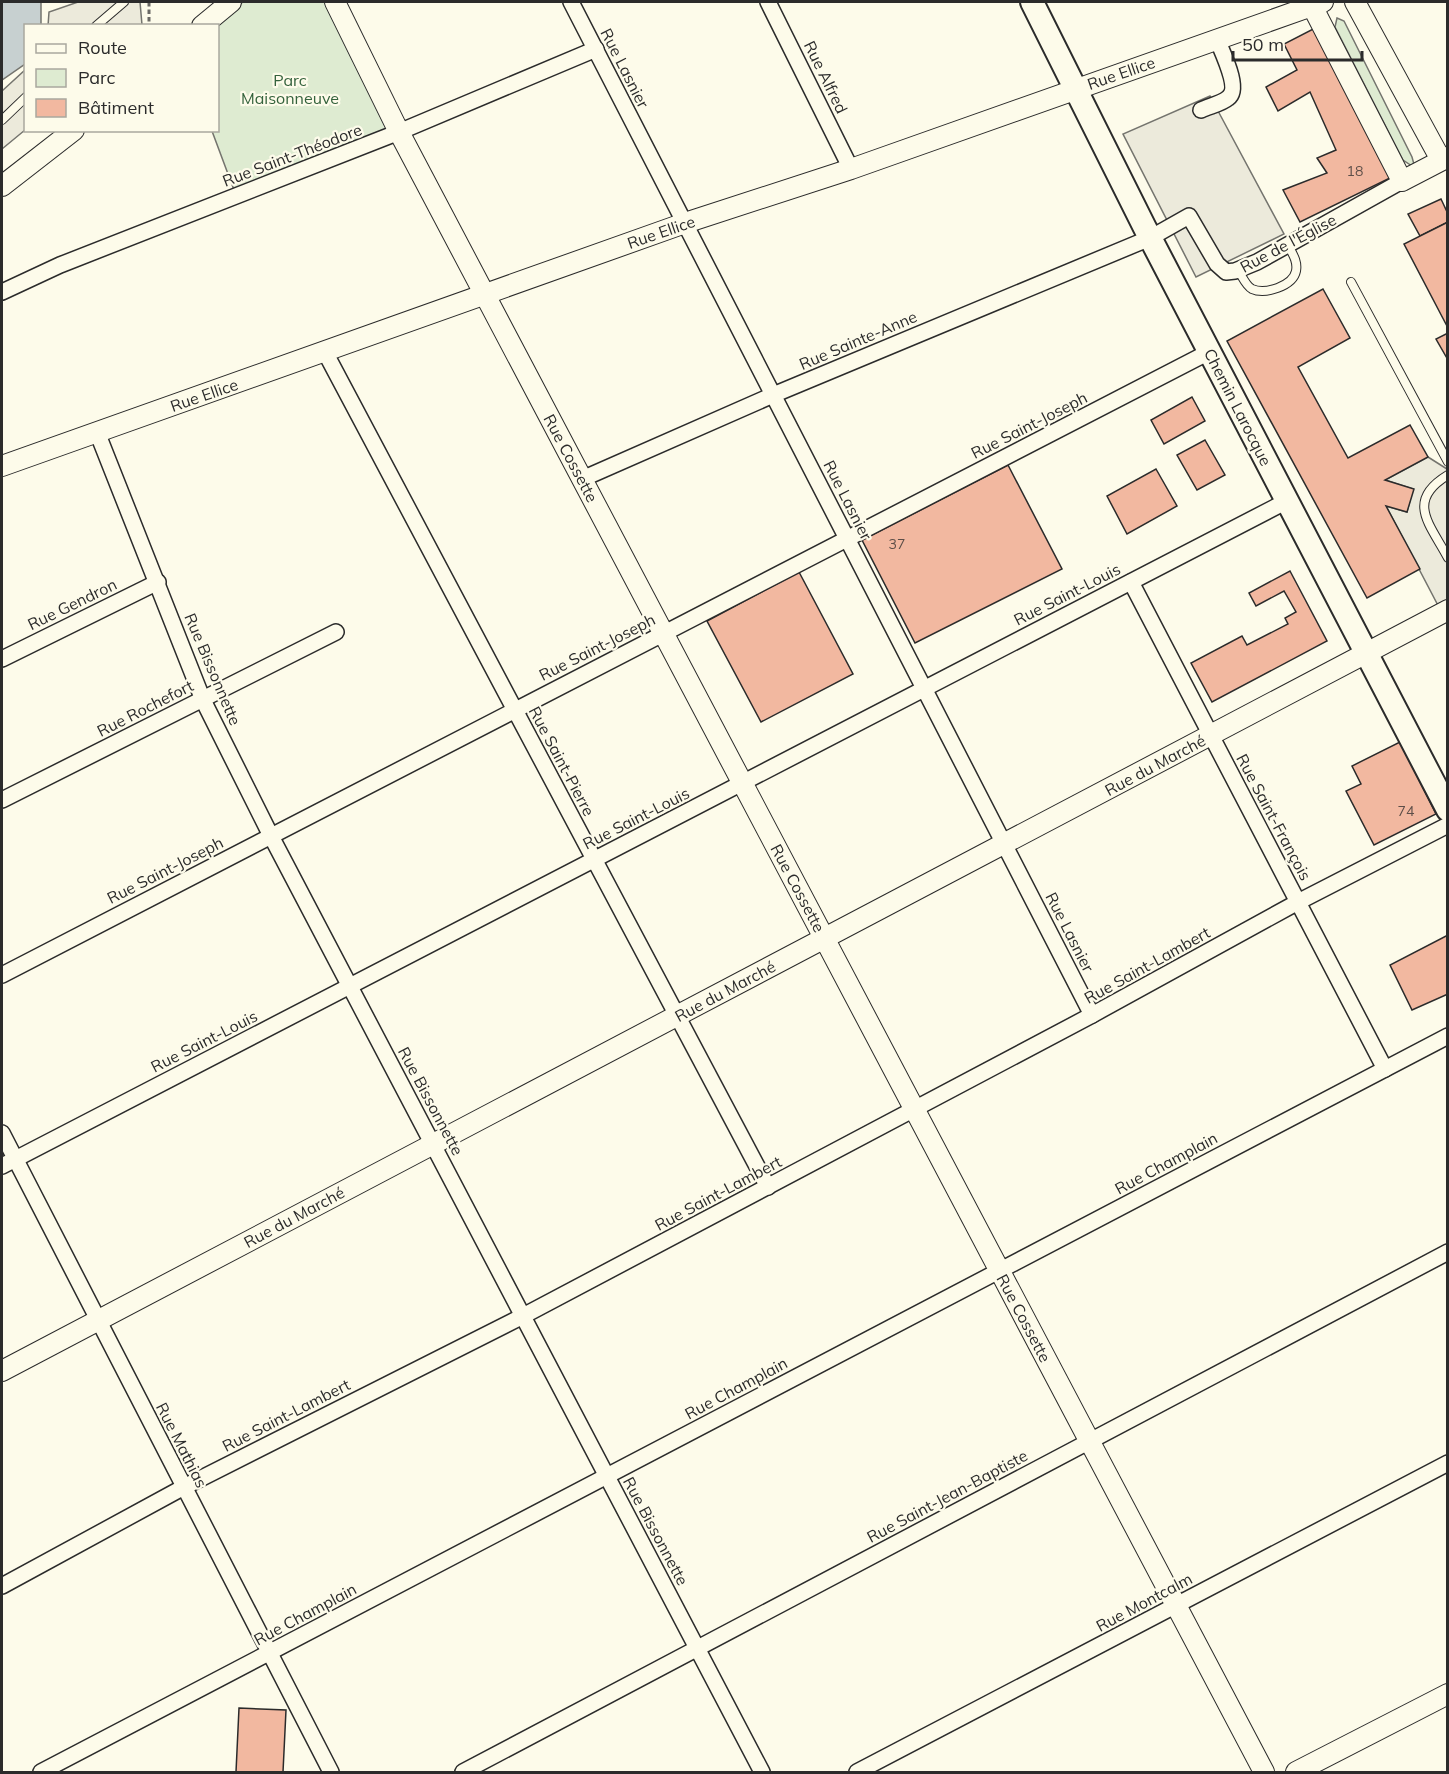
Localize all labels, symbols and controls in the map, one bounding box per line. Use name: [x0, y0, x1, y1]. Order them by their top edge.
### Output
legend: [24, 24, 219, 132]
scale bar: [1233, 24, 1362, 62]
street label: Rue Lasnier: [596, 25, 654, 112]
text: 50 m: [1242, 33, 1284, 56]
text: Route: [78, 36, 127, 59]
street label: Rue Alfred: [800, 37, 852, 117]
street label: Rue Ellice: [1084, 52, 1158, 94]
text: Parc: [78, 66, 116, 89]
park label: Parc Maisonneuve: [241, 70, 339, 108]
text: Bâtiment: [78, 96, 154, 119]
street label: Rue Saint-Théodore: [220, 119, 364, 191]
house number: 18: [1347, 162, 1363, 180]
street label: Rue de l'Église: [1236, 209, 1340, 277]
street label: Rue Ellice: [624, 211, 698, 253]
street label: Rue Sainte-Anne: [796, 306, 920, 374]
street label: Chemin Larocque: [1200, 345, 1276, 469]
street label: Rue Ellice: [167, 374, 241, 416]
street label: Rue Saint-Joseph: [968, 387, 1090, 463]
street label: Rue Cossette: [539, 411, 603, 505]
street label: Rue Lasnier: [819, 457, 877, 544]
house number: 37: [889, 535, 905, 553]
street label: Rue Saint-Louis: [1010, 559, 1124, 629]
street label: Rue Gendron: [24, 574, 120, 634]
street label: Rue Saint-Joseph: [536, 609, 658, 685]
street label: Rue Bissonnette: [180, 610, 246, 728]
street label: Rue Rochefort: [94, 675, 197, 741]
street label: Rue Saint-Pierre: [525, 703, 599, 819]
street label: Rue du Marché: [1101, 730, 1209, 800]
street label: Rue Saint-François: [1232, 750, 1316, 884]
street label: Rue Saint-Louis: [579, 783, 693, 853]
house number: 74: [1398, 802, 1415, 820]
street label: Rue Saint-Joseph: [104, 832, 226, 908]
street label: Rue Cossette: [766, 841, 830, 935]
street label: Rue Lasnier: [1041, 889, 1099, 976]
street label: Rue Saint-Lambert: [1081, 922, 1214, 1008]
street label: Rue du Marché: [671, 956, 779, 1026]
street label: Rue Saint-Louis: [147, 1006, 261, 1076]
street label: Rue Bissonnette: [394, 1043, 468, 1159]
street label: Rue Champlain: [1111, 1128, 1221, 1198]
street label: Rue Saint-Lambert: [651, 1151, 785, 1235]
street label: Rue du Marché: [240, 1182, 348, 1252]
street label: Rue Cossette: [992, 1271, 1056, 1365]
street label: Rue Champlain: [681, 1353, 791, 1423]
street label: Rue Saint-Lambert: [219, 1374, 354, 1456]
street label: Rue Mathias: [152, 1399, 212, 1491]
street label: Rue Saint-Jean-Baptiste: [863, 1445, 1031, 1547]
street label: Rue Bissonnette: [619, 1473, 693, 1589]
street label: Rue Montcalm: [1092, 1568, 1196, 1636]
street label: Rue Champlain: [250, 1579, 360, 1649]

